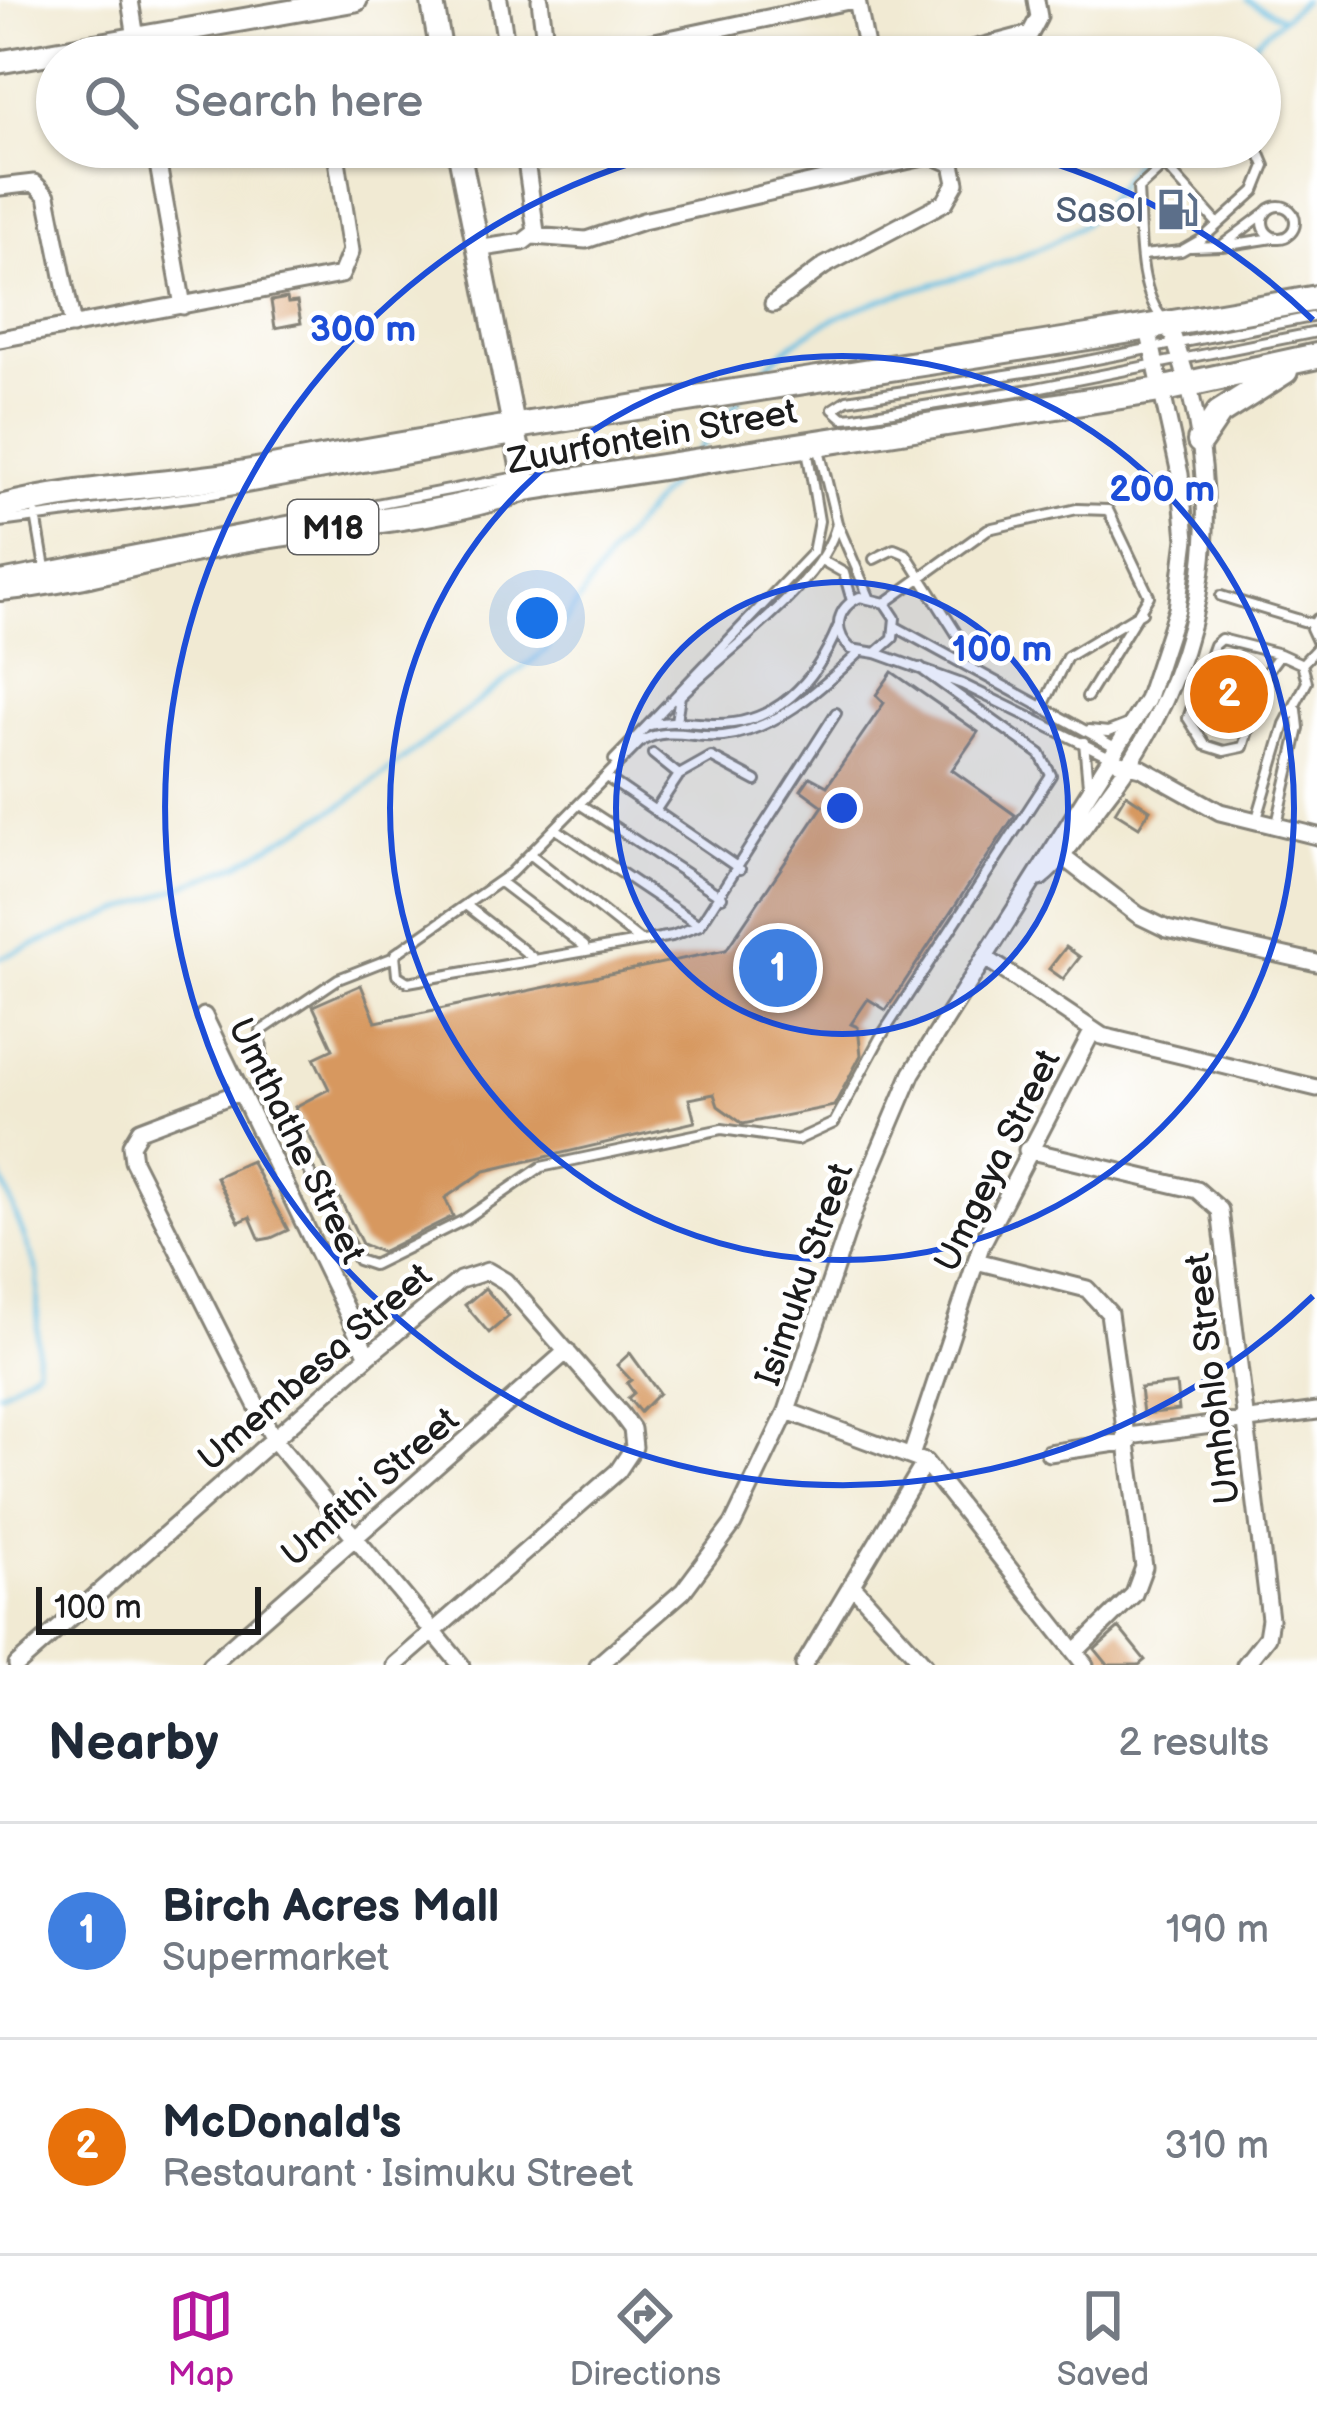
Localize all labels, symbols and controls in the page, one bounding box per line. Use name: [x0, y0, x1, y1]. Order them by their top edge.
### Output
search box: [36, 36, 1281, 168]
icon: search: [78, 69, 144, 135]
text: Search here: [174, 75, 423, 130]
fuel station icon: Sasol: [1155, 186, 1201, 232]
place label: Sasol: [1056, 190, 1144, 233]
text: 300 m: [310, 309, 416, 352]
street label: Zuurfontein Street: [504, 391, 800, 484]
text: 200 m: [1109, 469, 1215, 512]
road number: M18: [288, 500, 378, 554]
your location: [507, 588, 567, 648]
text: 100 m: [952, 629, 1052, 672]
pin: 2: [1190, 649, 1268, 739]
centre of rings: [821, 787, 863, 829]
pin: 1: [739, 923, 817, 1013]
street label: Umthathe Street: [218, 1011, 374, 1271]
street label: Umgeya Street: [926, 1043, 1071, 1279]
street label: Isimuku Street: [747, 1158, 864, 1392]
street label: Umhohlo Street: [1177, 1251, 1250, 1507]
street label: Umembesa Street: [190, 1255, 441, 1481]
street label: Umfithi Street: [273, 1399, 468, 1577]
scale bar: [36, 1581, 261, 1634]
text: 100 m: [54, 1588, 142, 1628]
text: Nearby: [48, 1713, 219, 1774]
text: 2 results: [1118, 1720, 1269, 1767]
text: Birch Acres Mall: [162, 1880, 499, 1935]
text: 1: [79, 1907, 95, 1954]
text: 190 m: [1166, 1907, 1269, 1954]
text: Supermarket: [162, 1935, 389, 1982]
text: McDonald's: [162, 2096, 401, 2151]
text: 2: [75, 2123, 99, 2170]
text: 310 m: [1164, 2123, 1269, 2170]
text: Restaurant · Isimuku Street: [162, 2151, 633, 2198]
tab: Map: [168, 2283, 234, 2395]
tab: Directions: [569, 2283, 721, 2395]
tab: Saved: [1057, 2283, 1149, 2395]

